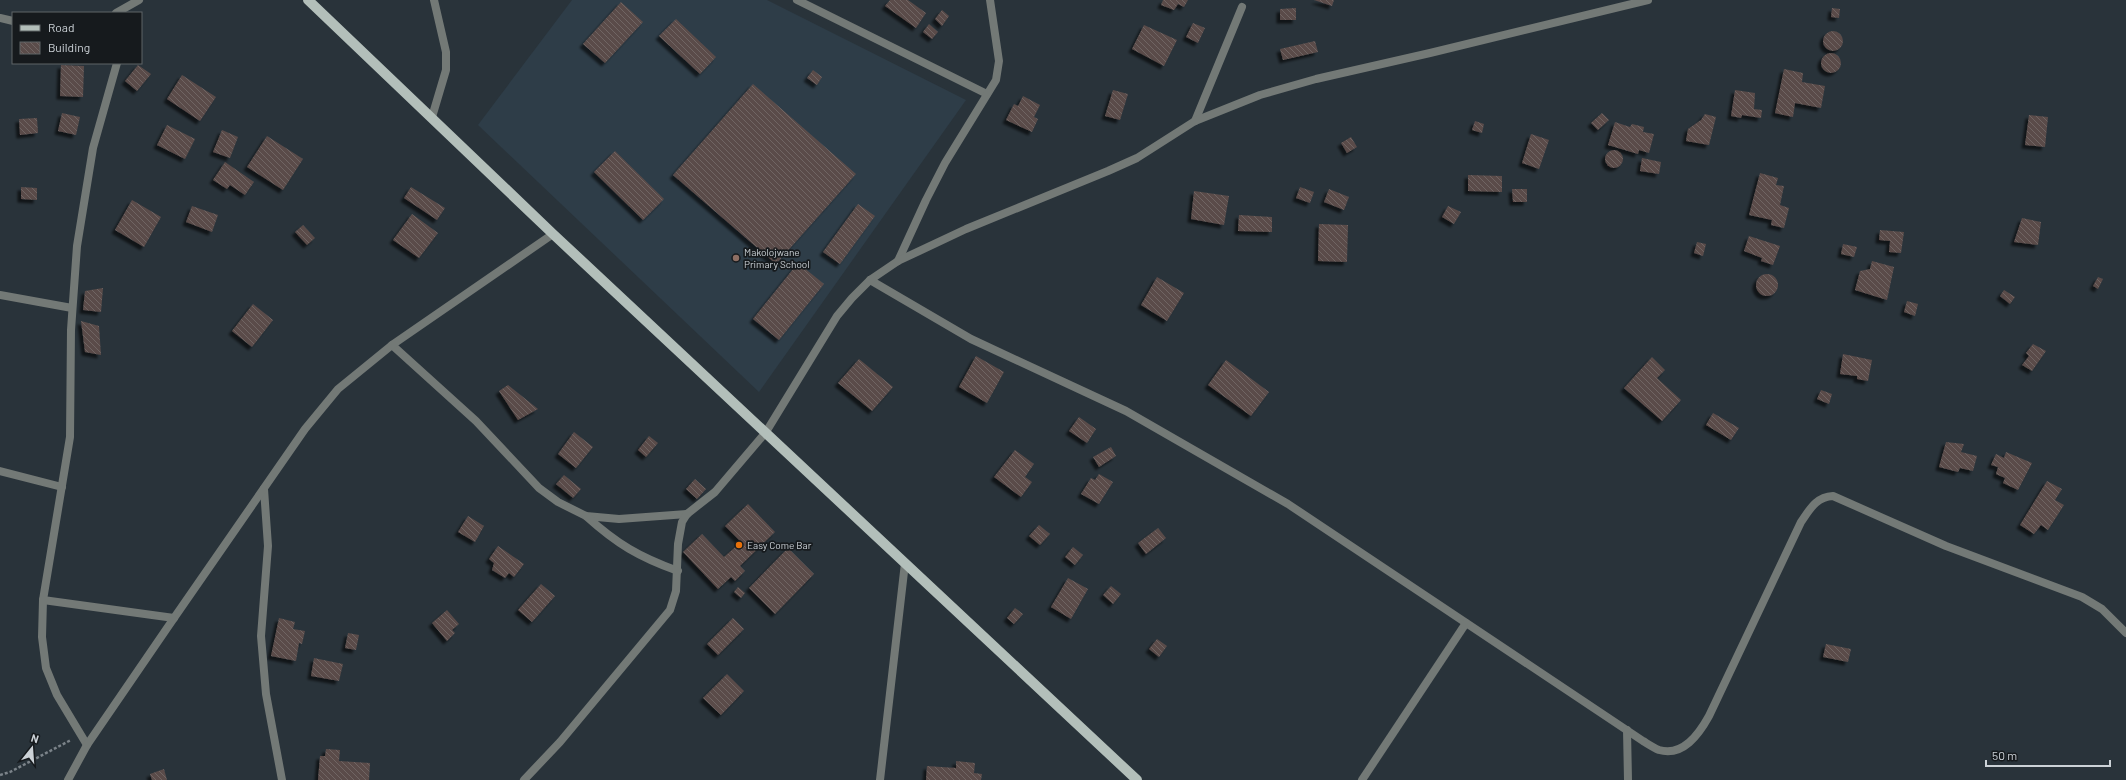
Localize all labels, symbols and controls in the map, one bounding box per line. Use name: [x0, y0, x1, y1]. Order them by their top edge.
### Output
legend: [12, 12, 142, 64]
text: Road: [48, 20, 75, 34]
text: Building: [48, 40, 90, 54]
place label: Makolojwane Primary School: [744, 246, 810, 270]
marker: Makolojwane Primary School: [731, 253, 741, 263]
place label: Easy Come Bar: [747, 539, 812, 551]
marker: Easy Come Bar: [734, 540, 744, 550]
north arrow: [12, 728, 52, 768]
text: N: [30, 731, 40, 745]
scale bar: [1986, 742, 2110, 768]
text: 50 m: [1992, 748, 2017, 762]

